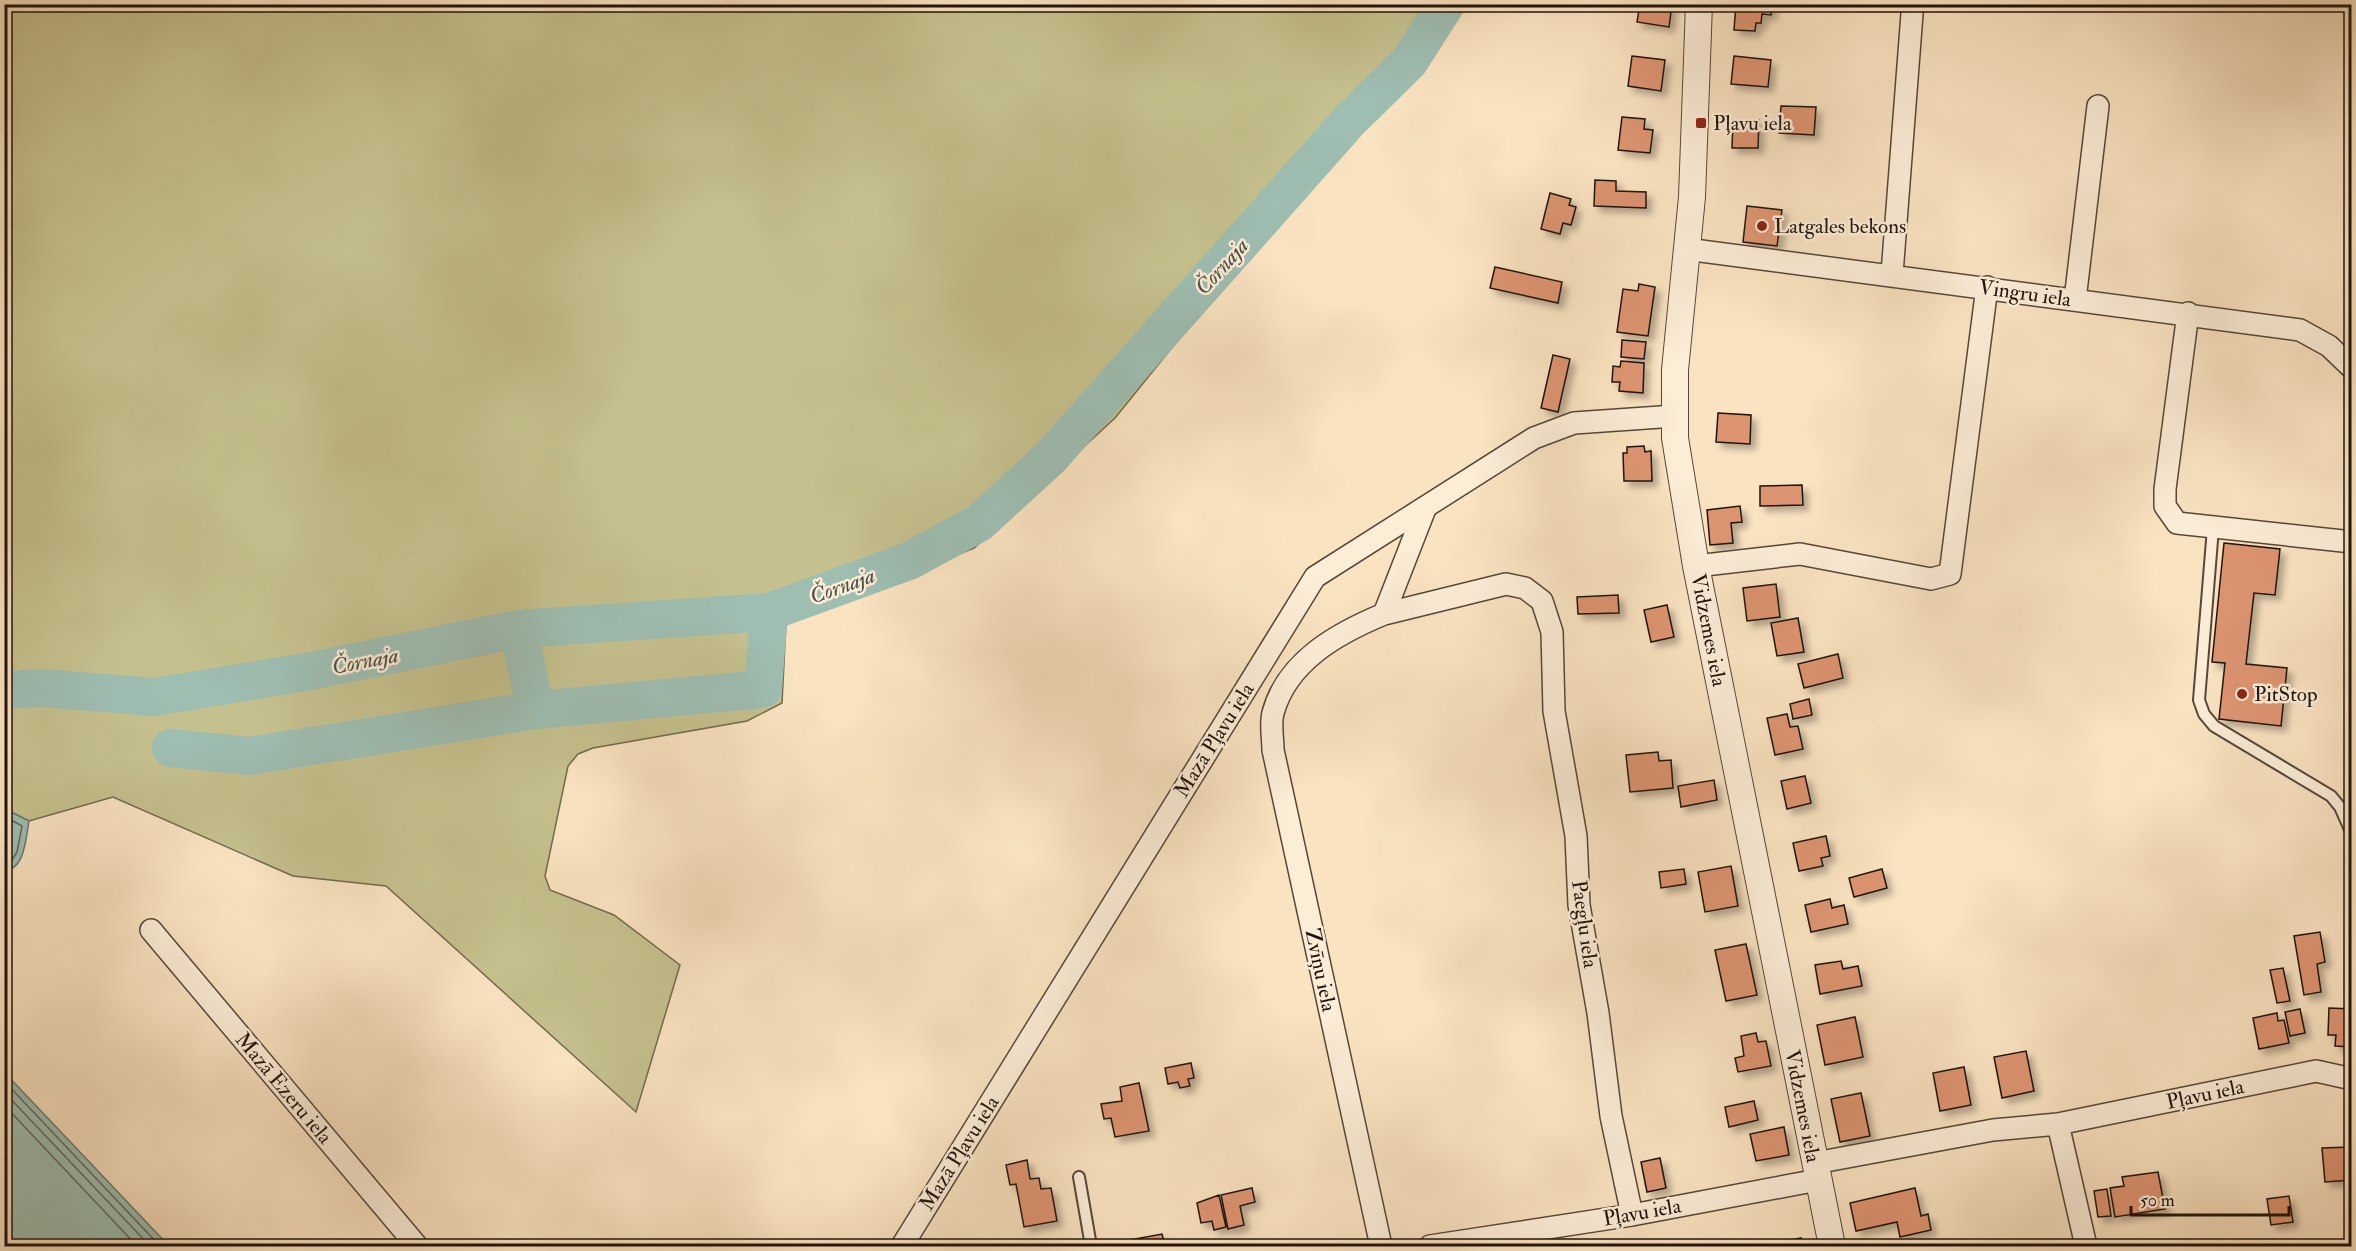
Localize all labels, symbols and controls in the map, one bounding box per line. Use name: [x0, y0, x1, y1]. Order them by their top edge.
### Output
place label: Pļavu iela: [1713, 110, 1792, 137]
marker: Pļavu iela: [1694, 116, 1708, 130]
place label: Latgales bekons: [1774, 213, 1906, 240]
marker: Latgales bekons: [1755, 219, 1769, 233]
water label: Čornaja: [1188, 232, 1255, 301]
street label: Vingru iela: [1977, 274, 2073, 313]
water label: Čornaja: [806, 560, 879, 611]
street label: Vidzemes iela: [1684, 571, 1733, 689]
water label: Čornaja: [329, 640, 401, 681]
street label: Mazā Pļavu iela: [1168, 677, 1261, 803]
place label: PitStop: [2254, 681, 2318, 708]
marker: PitStop: [2235, 687, 2249, 701]
street label: Paegļu iela: [1565, 878, 1604, 970]
street label: Zvīņu iela: [1299, 926, 1343, 1014]
street label: Mazā Ezeru iela: [229, 1027, 338, 1150]
street label: Vidzemes iela: [1778, 1047, 1827, 1165]
street label: Pļavu iela: [2164, 1073, 2247, 1116]
street label: Mazā Pļavu iela: [913, 1090, 1006, 1216]
scale bar: [2131, 1179, 2288, 1217]
text: 50 m: [2140, 1189, 2175, 1212]
street label: Pļavu iela: [1601, 1192, 1683, 1233]

